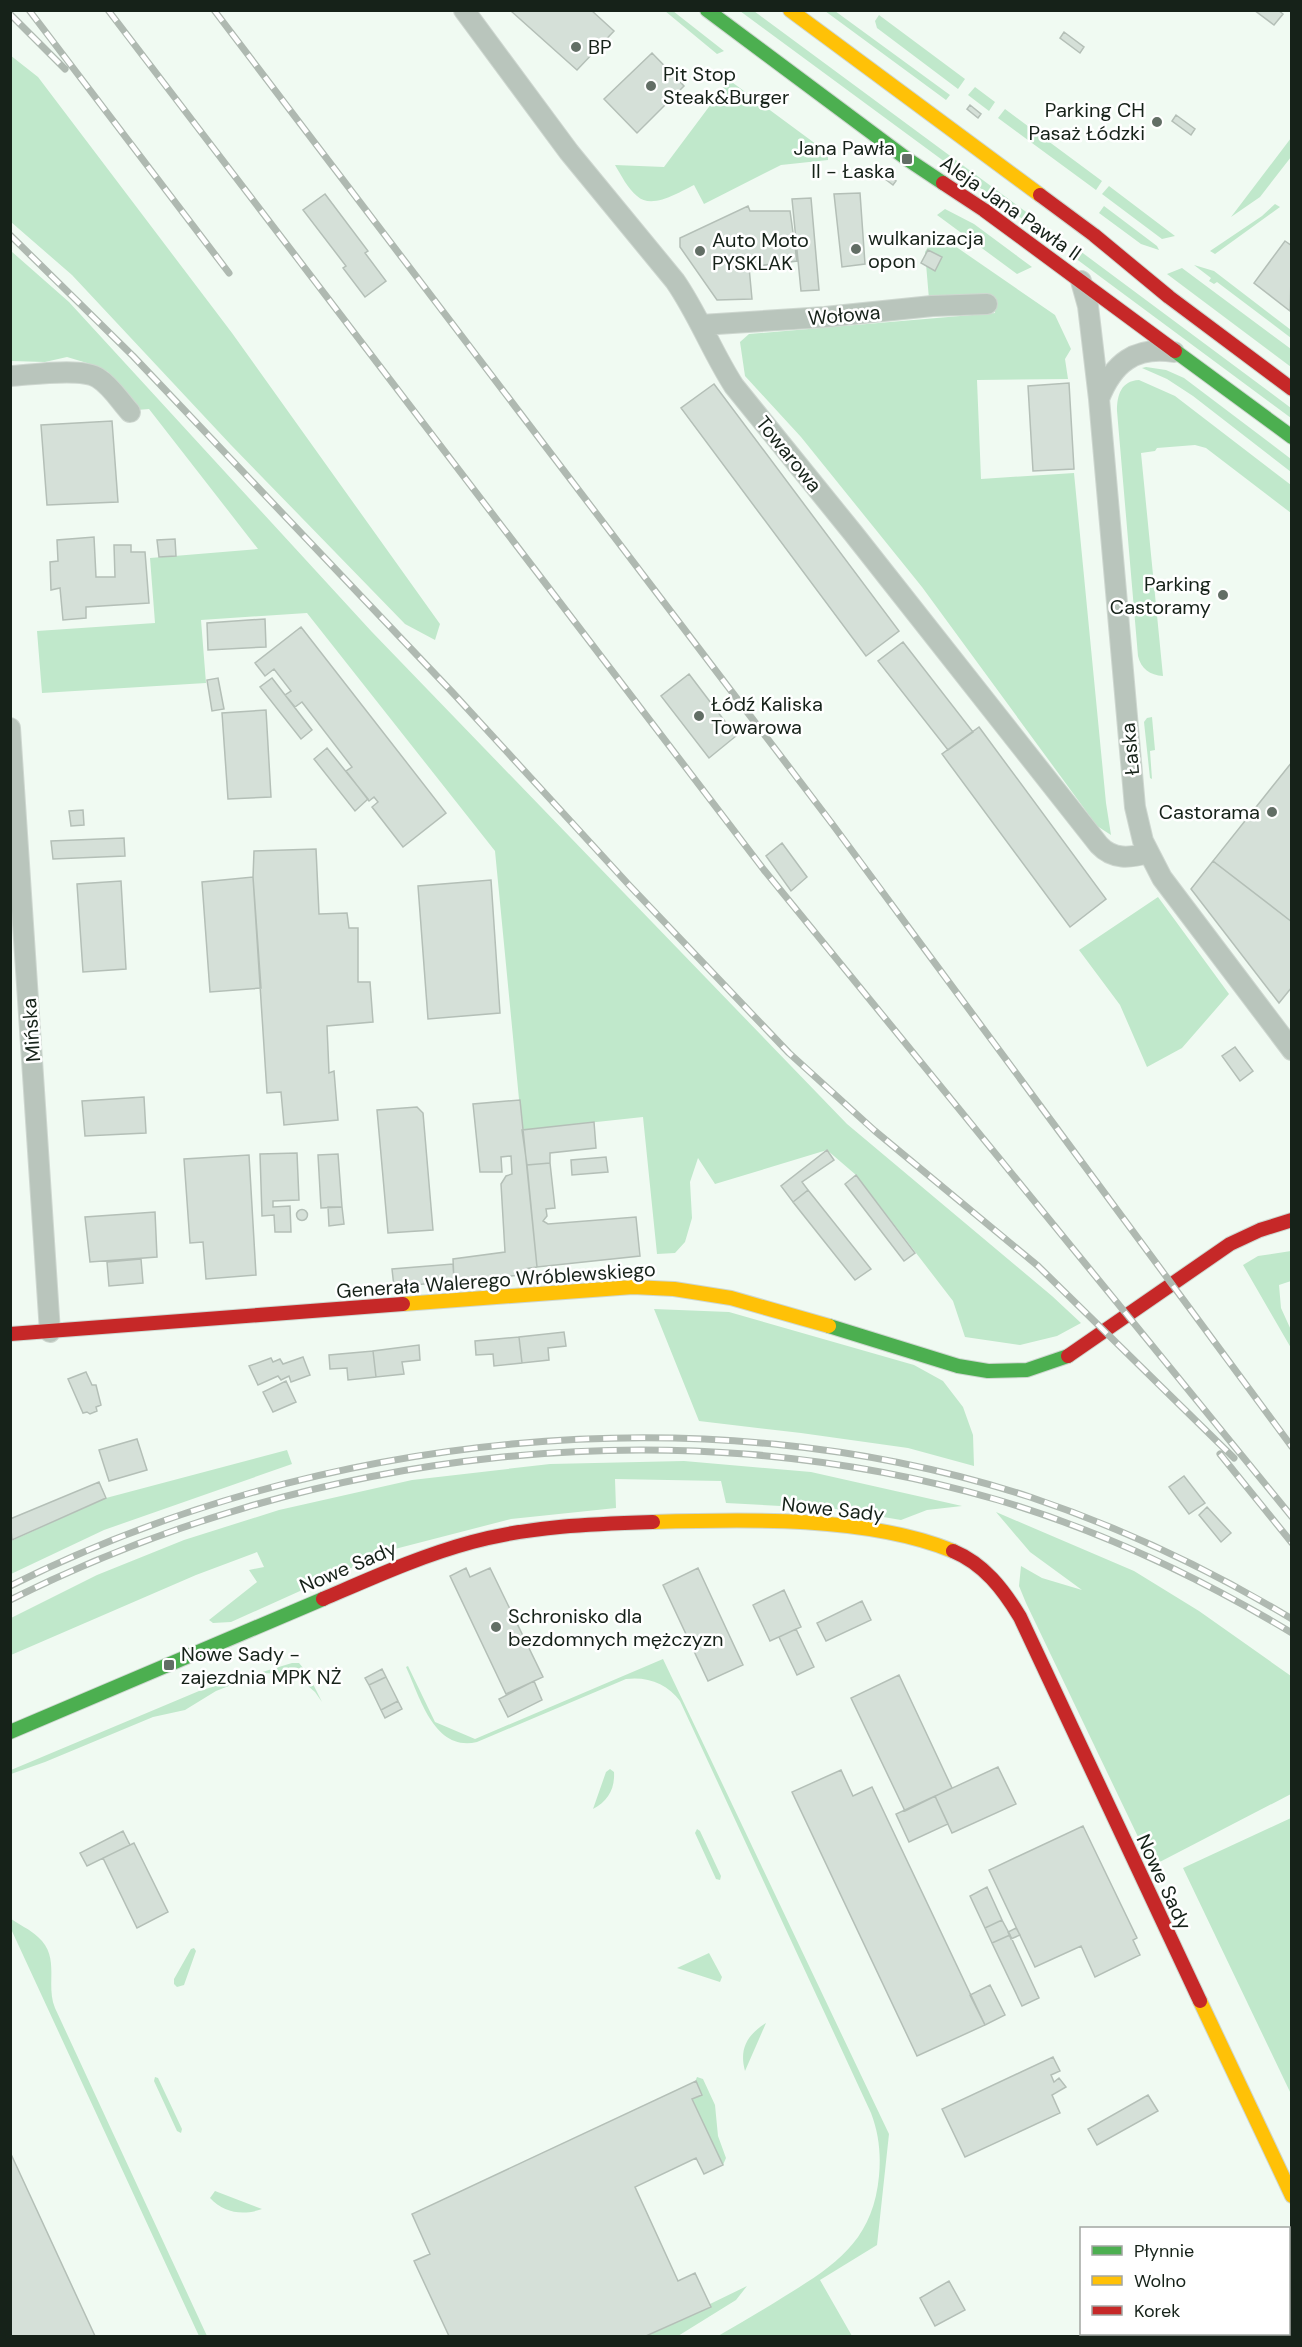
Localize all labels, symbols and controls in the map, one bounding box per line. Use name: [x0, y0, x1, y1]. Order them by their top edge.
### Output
place label: BP: [588, 34, 612, 60]
marker: BP: [569, 40, 583, 54]
place label: Pit Stop Steak&Burger: [663, 61, 789, 110]
marker: Pit Stop Steak&Burger: [644, 79, 658, 93]
place label: Parking CH Pasaż Łódzki: [1029, 97, 1145, 146]
marker: Parking CH Pasaż Łódzki: [1150, 115, 1164, 129]
place label: Jana Pawła II - Łaska: [793, 135, 895, 184]
street label: Aleja Jana Pawła II: [935, 150, 1087, 266]
marker: Jana Pawła II - Łaska: [900, 152, 914, 166]
place label: wulkanizacja opon: [868, 225, 984, 274]
place label: Auto Moto PYSKLAK: [712, 227, 809, 276]
marker: wulkanizacja opon: [849, 242, 863, 256]
marker: Auto Moto PYSKLAK: [693, 244, 707, 258]
street label: Wołowa: [807, 299, 881, 331]
street label: Towarowa: [750, 410, 828, 498]
place label: Parking Castoramy: [1110, 571, 1211, 620]
marker: Parking Castoramy: [1216, 588, 1230, 602]
place label: Łódź Kaliska Towarowa: [711, 691, 823, 740]
marker: Łódź Kaliska Towarowa: [692, 709, 706, 723]
street label: Łaska: [1115, 722, 1145, 776]
place label: Castorama: [1159, 799, 1260, 825]
marker: Castorama: [1265, 805, 1279, 819]
street label: Mińska: [16, 997, 46, 1063]
street label: Generała Walerego Wróblewskiego: [335, 1256, 657, 1304]
street label: Nowe Sady: [780, 1491, 886, 1527]
street label: Nowe Sady: [296, 1535, 400, 1599]
place label: Schronisko dla bezdomnych mężczyzn: [508, 1603, 724, 1652]
marker: Schronisko dla bezdomnych mężczyzn: [489, 1620, 503, 1634]
place label: Nowe Sady - zajezdnia MPK NŻ: [181, 1641, 342, 1690]
marker: Nowe Sady - zajezdnia MPK NŻ: [162, 1658, 176, 1672]
street label: Nowe Sady: [1130, 1830, 1198, 1934]
legend: [1080, 2227, 1290, 2335]
text: Płynnie: [1134, 2239, 1194, 2263]
text: Wolno: [1134, 2269, 1186, 2293]
text: Korek: [1134, 2299, 1180, 2323]

